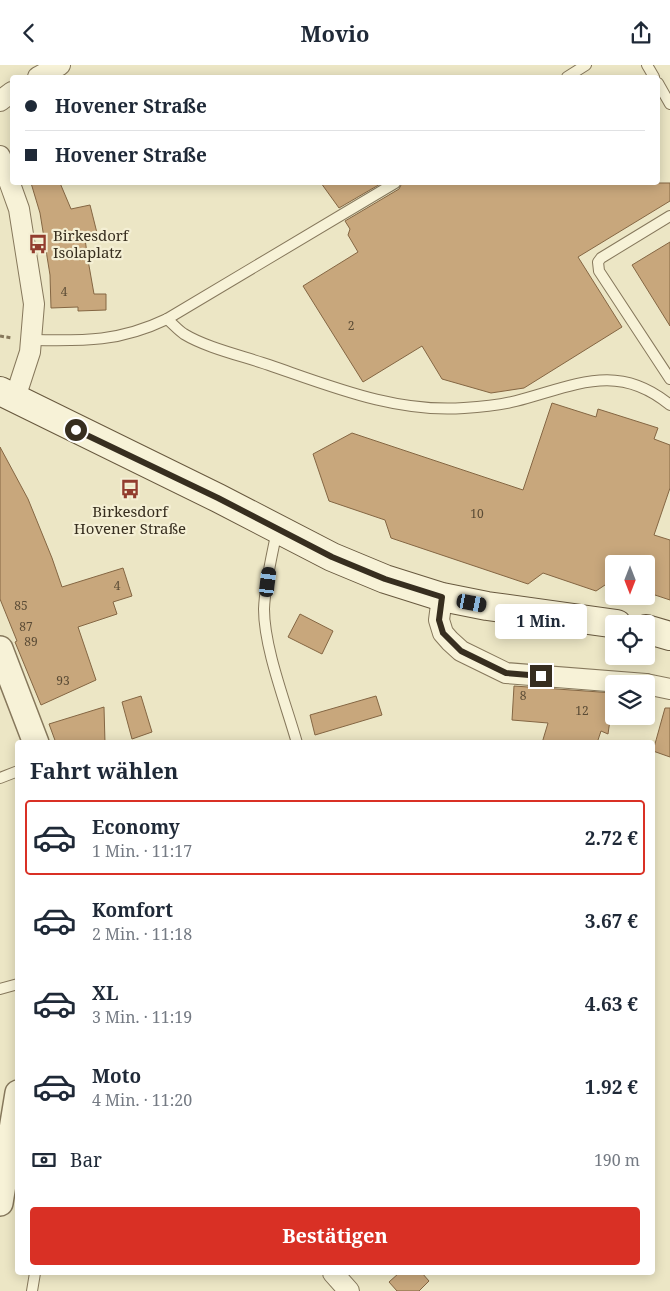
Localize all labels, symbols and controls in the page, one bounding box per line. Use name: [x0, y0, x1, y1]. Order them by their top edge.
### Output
text: Movio: [300, 18, 370, 48]
icon: back: [15, 19, 43, 47]
icon: share: [627, 19, 655, 47]
text: Hovener Straße: [55, 93, 207, 119]
text: Hovener Straße: [55, 142, 207, 168]
place label: Birkesdorf Isolaplatz: [53, 225, 130, 262]
bus stop icon: Birkesdorf Isolaplatz: [27, 233, 49, 255]
house number: 4: [61, 283, 68, 300]
house number: 2: [348, 317, 354, 334]
route start: [65, 419, 87, 441]
bus stop icon: Birkesdorf Hovener Straße: [119, 478, 141, 500]
place label: Birkesdorf Hovener Straße: [74, 501, 186, 538]
house number: 10: [470, 505, 484, 522]
north arrow: [605, 555, 655, 605]
map controls: [605, 555, 655, 725]
car: [258, 566, 277, 598]
house number: 4: [114, 577, 121, 594]
car: [455, 593, 488, 613]
house number: 85: [14, 597, 28, 614]
callout: 1 Min.: [495, 603, 587, 639]
text: 1 Min.: [516, 610, 566, 632]
button: locate: [605, 615, 655, 665]
house number: 87: [19, 618, 33, 635]
house number: 89: [24, 633, 38, 650]
route end: [530, 665, 552, 687]
house number: 93: [56, 672, 70, 689]
button: layers: [605, 675, 655, 725]
house number: 8: [520, 687, 527, 704]
house number: 12: [575, 702, 589, 719]
text: Fahrt wählen: [30, 755, 179, 785]
text: Economy: [92, 814, 180, 840]
icon: car: [32, 815, 77, 860]
text: 2.72 €: [585, 825, 638, 851]
text: 1 Min. · 11:17: [92, 840, 192, 862]
text: Komfort: [92, 897, 173, 923]
icon: car: [32, 898, 77, 943]
text: 3.67 €: [585, 908, 638, 934]
text: 2 Min. · 11:18: [92, 923, 192, 945]
text: XL: [92, 980, 118, 1006]
icon: car: [32, 981, 77, 1026]
text: 4.63 €: [585, 991, 638, 1017]
text: 3 Min. · 11:19: [92, 1006, 192, 1028]
text: Moto: [92, 1063, 141, 1089]
icon: car: [32, 1064, 77, 1109]
text: 1.92 €: [585, 1074, 638, 1100]
text: 4 Min. · 11:20: [92, 1089, 192, 1111]
icon: cash: [30, 1146, 58, 1174]
text: Bar: [70, 1147, 102, 1173]
text: 190 m: [594, 1149, 640, 1171]
button: Bestätigen: [30, 1207, 640, 1265]

